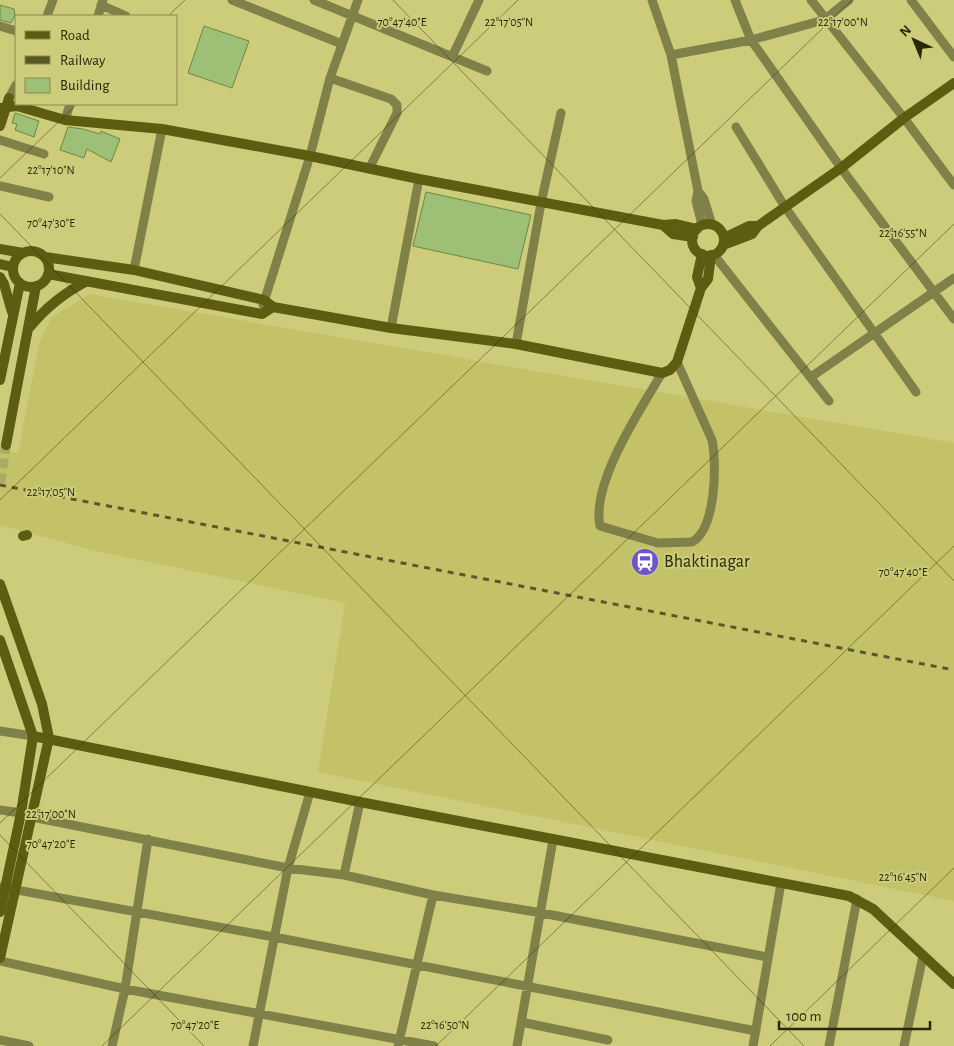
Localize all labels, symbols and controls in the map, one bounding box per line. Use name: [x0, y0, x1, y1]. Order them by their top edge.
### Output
legend: [15, 15, 178, 105]
north arrow: [889, 15, 939, 65]
text: 70°47'40"E: [378, 16, 427, 28]
text: 22°17'05"N: [485, 16, 533, 28]
text: 22°17'00"N: [818, 16, 868, 28]
text: N: [897, 23, 914, 40]
text: Road: [60, 28, 90, 43]
text: Railway: [60, 53, 106, 68]
text: Building: [60, 78, 110, 93]
text: 22°17'10"N: [27, 164, 75, 176]
text: 70°47'30"E: [27, 217, 75, 229]
text: 22°16'55"N: [879, 227, 927, 239]
text: 22°17'05"N: [27, 486, 75, 498]
station icon: Bhaktinagar: [630, 547, 660, 577]
place label: Bhaktinagar: [664, 553, 750, 571]
text: 70°47'40"E: [879, 566, 928, 578]
text: 22°17'00"N: [26, 808, 76, 820]
text: 70°47'20"E: [27, 838, 75, 850]
text: 22°16'45"N: [879, 871, 927, 883]
scale bar: [779, 998, 930, 1030]
text: 100 m: [786, 1009, 821, 1024]
text: 70°47'20"E: [171, 1019, 219, 1031]
text: 22°16'50"N: [420, 1019, 470, 1031]

